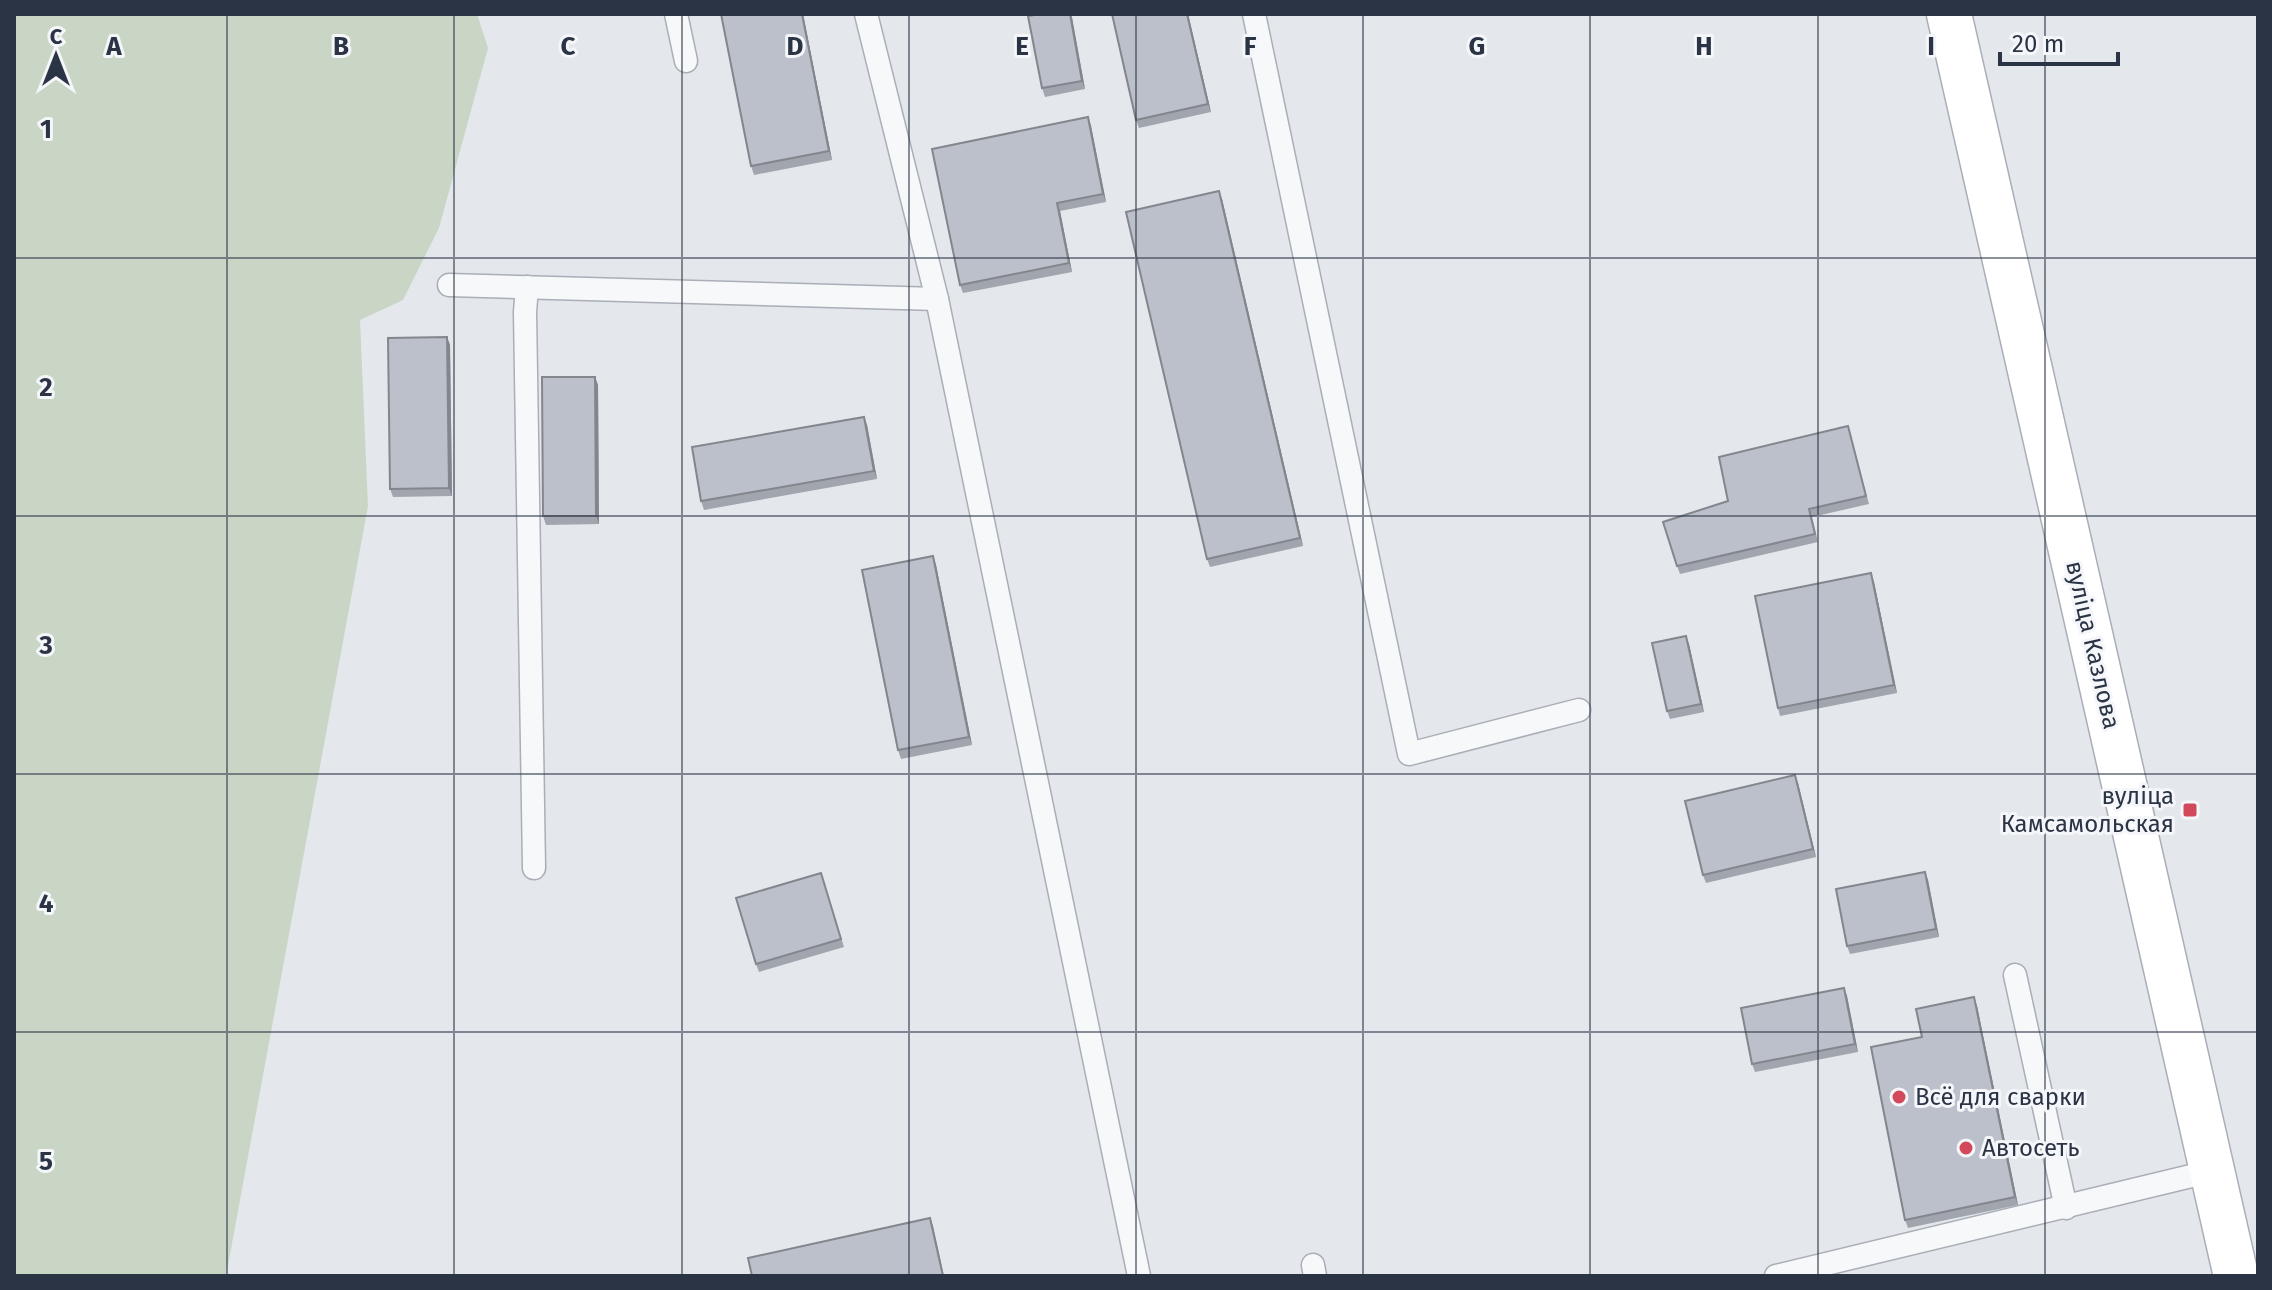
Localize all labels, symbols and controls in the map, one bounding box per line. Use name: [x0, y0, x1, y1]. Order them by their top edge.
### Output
north arrow: [16, 16, 96, 96]
scale bar: [2000, 16, 2118, 66]
text: С: [50, 23, 63, 50]
text: 20 m: [2012, 30, 2064, 58]
text: A: [105, 31, 122, 62]
text: B: [333, 31, 349, 62]
text: C: [561, 31, 576, 62]
text: D: [787, 31, 804, 62]
text: E: [1015, 31, 1029, 62]
text: F: [1244, 31, 1257, 62]
text: G: [1469, 31, 1485, 62]
text: H: [1695, 31, 1713, 62]
text: I: [1927, 31, 1935, 62]
text: 1: [40, 114, 52, 145]
text: 2: [39, 372, 53, 403]
street label: вуліца Казлова: [2060, 558, 2126, 732]
text: 3: [38, 630, 53, 661]
place label: вуліца Камсамольская: [2001, 782, 2174, 838]
marker: вуліца Камсамольская: [2181, 801, 2199, 819]
text: 4: [39, 888, 54, 919]
place label: Всё для сварки: [1915, 1083, 2086, 1111]
marker: Всё для сварки: [1890, 1088, 1908, 1106]
place label: Автосеть: [1982, 1134, 2080, 1162]
marker: Автосеть: [1957, 1139, 1975, 1157]
text: 5: [39, 1146, 53, 1177]

